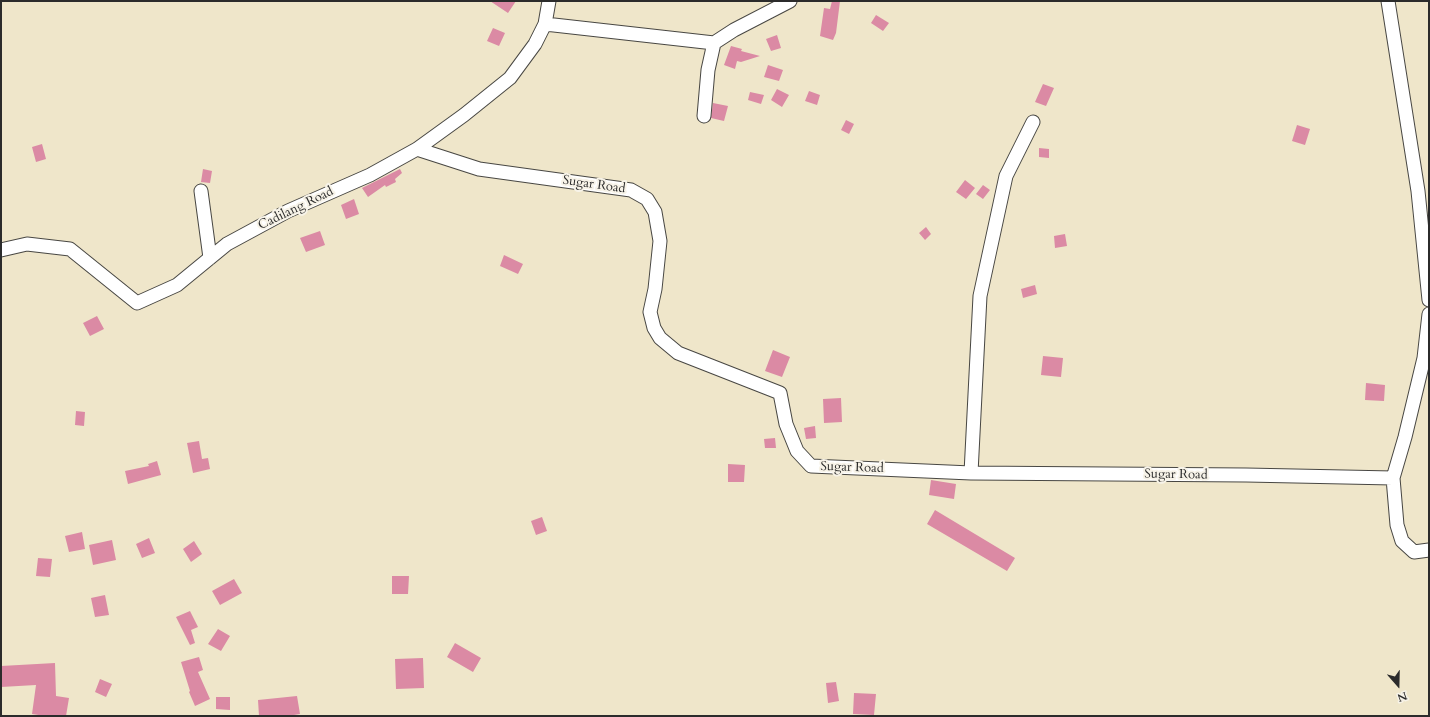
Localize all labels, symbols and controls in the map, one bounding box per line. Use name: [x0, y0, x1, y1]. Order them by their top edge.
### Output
street label: Sugar Road: [562, 173, 626, 197]
street label: Cadilang Road: [256, 184, 336, 234]
street label: Sugar Road: [820, 459, 884, 477]
street label: Sugar Road: [1144, 467, 1208, 483]
north arrow: [1378, 665, 1418, 705]
text: N: [1395, 688, 1409, 705]

